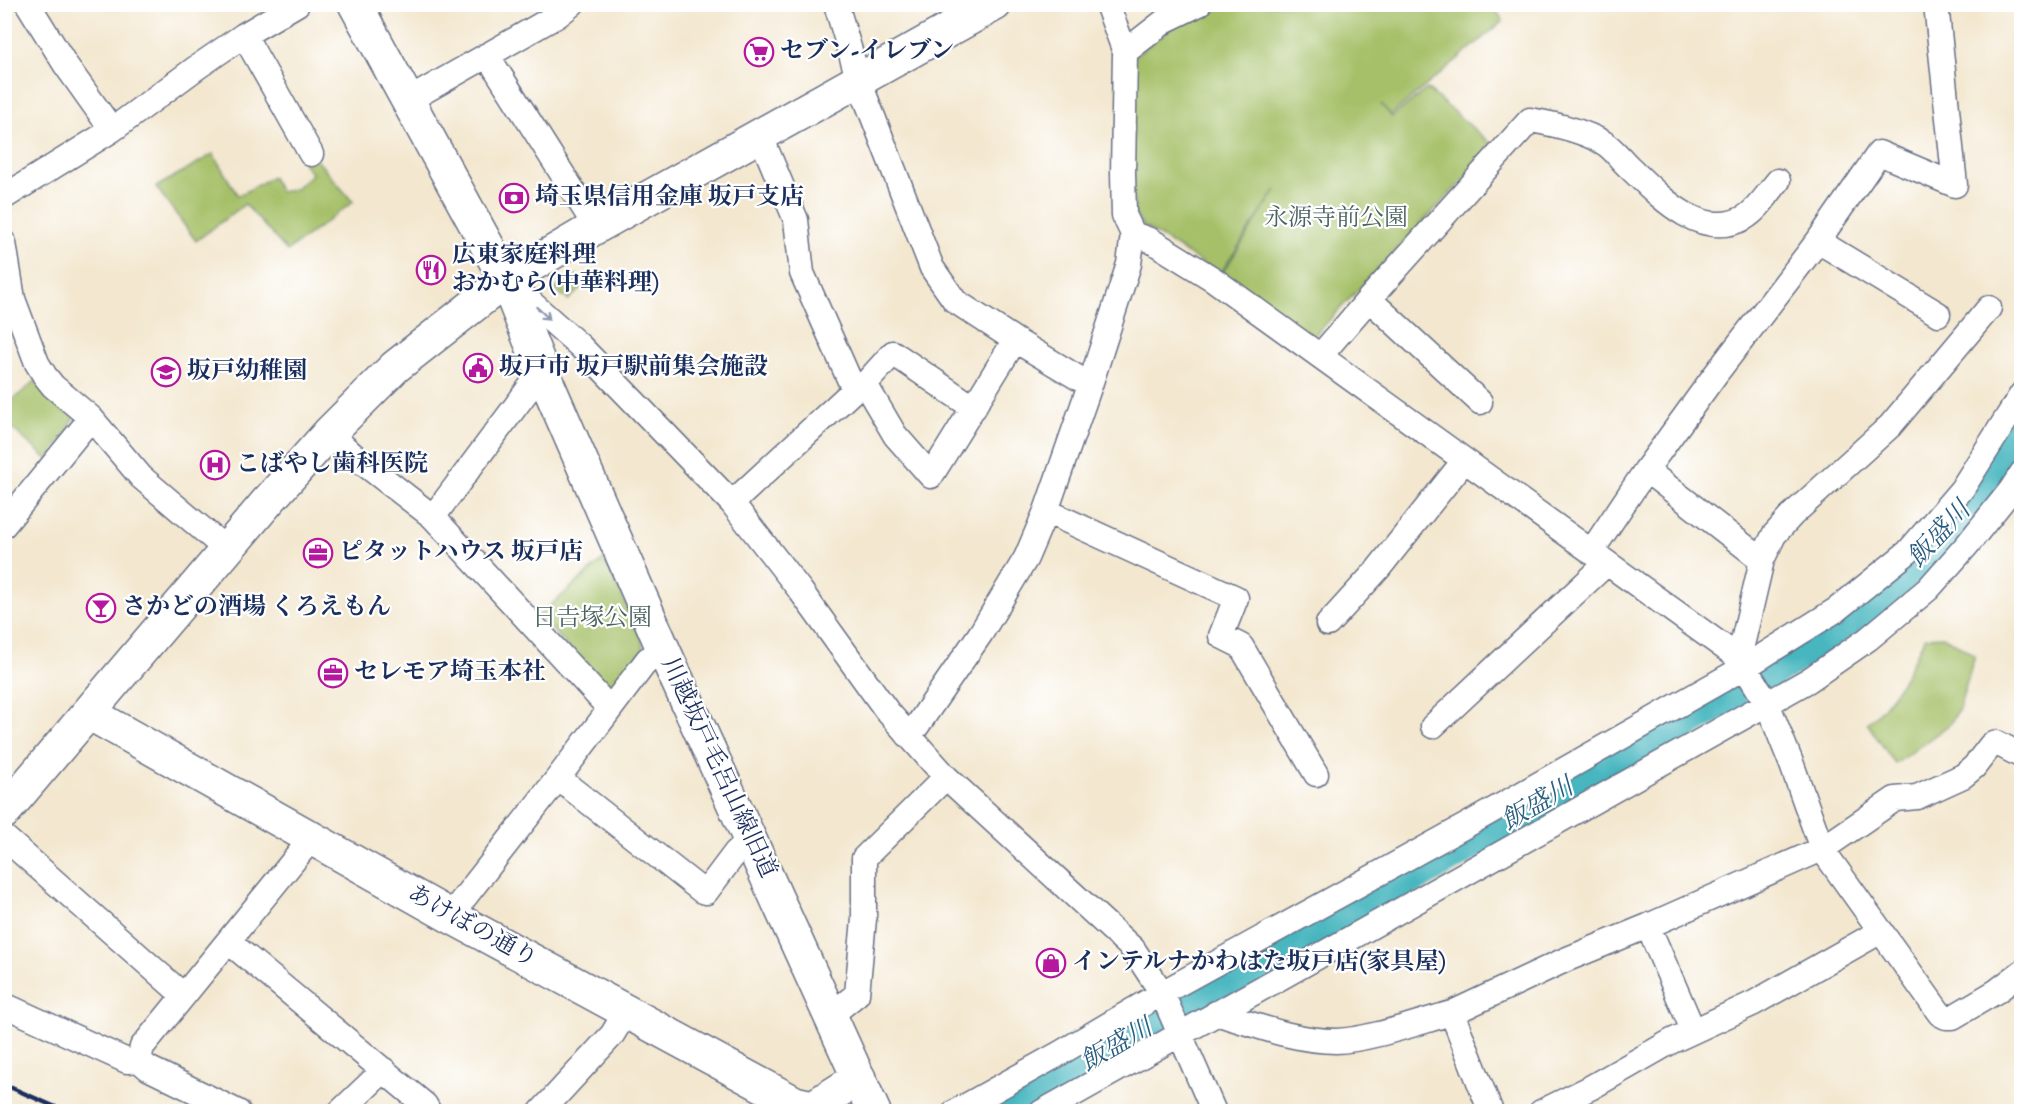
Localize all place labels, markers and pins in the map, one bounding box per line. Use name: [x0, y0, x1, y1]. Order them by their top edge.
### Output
place label: セブン-イレブン: [780, 35, 954, 69]
supermarket icon: セブン-イレブン: [743, 36, 775, 68]
place label: 埼玉県信用金庫 坂戸支店: [535, 181, 804, 215]
bank icon: 埼玉県信用金庫 坂戸支店: [498, 182, 530, 214]
place label: 広東家庭料理 おかむら(中華料理): [452, 239, 660, 301]
restaurant icon: 広東家庭料理 おかむら(中華料理): [415, 254, 447, 286]
place label: 坂戸市 坂戸駅前集会施設: [499, 351, 768, 385]
public building icon: 坂戸市 坂戸駅前集会施設: [462, 352, 494, 384]
place label: 坂戸幼稚園: [187, 355, 307, 389]
school or university icon: 坂戸幼稚園: [150, 356, 182, 388]
place label: こばやし歯科医院: [236, 448, 428, 482]
hospital icon: こばやし歯科医院: [199, 449, 231, 481]
place label: ピタットハウス 坂戸店: [339, 536, 583, 570]
office icon: ピタットハウス 坂戸店: [302, 537, 334, 569]
place label: さかどの酒場 くろえもん: [122, 591, 391, 625]
bar icon: さかどの酒場 くろえもん: [85, 592, 117, 624]
place label: セレモア埼玉本社: [354, 656, 546, 690]
office icon: セレモア埼玉本社: [317, 657, 349, 689]
place label: インテルナかわはた坂戸店(家具屋): [1072, 946, 1446, 980]
shop icon: インテルナかわはた坂戸店(家具屋): [1035, 947, 1067, 979]

